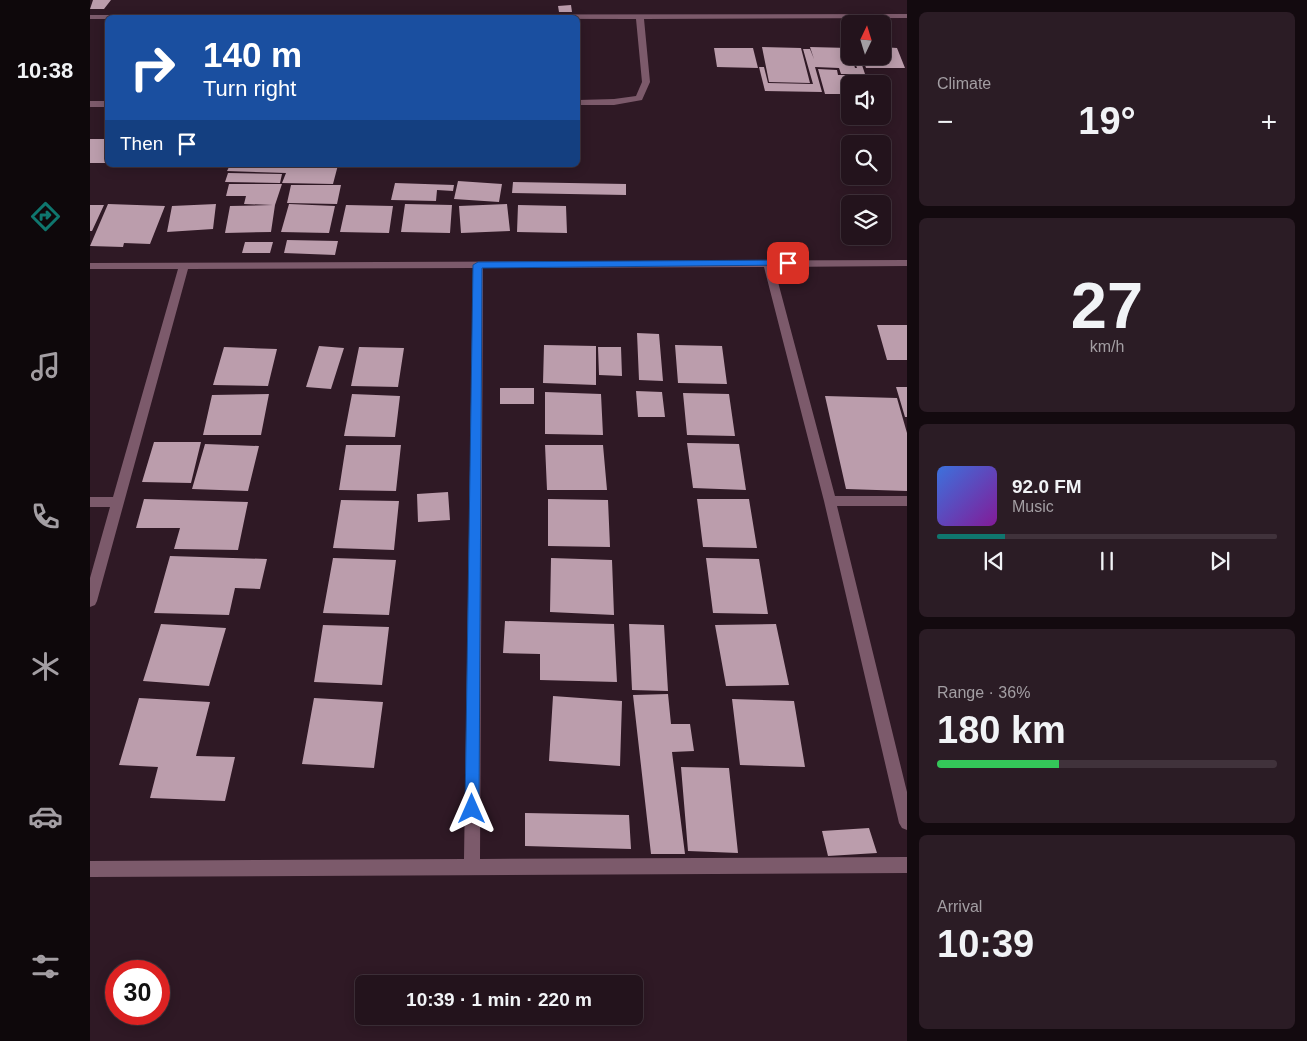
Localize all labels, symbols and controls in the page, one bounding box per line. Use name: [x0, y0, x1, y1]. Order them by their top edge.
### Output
north arrow: [841, 15, 891, 65]
map controls: [841, 15, 891, 245]
icon: right: [120, 35, 185, 100]
text: 140 m: [203, 35, 302, 74]
text: 10:38: [17, 58, 73, 83]
button: sound: [841, 75, 891, 125]
text: Climate: [937, 75, 991, 92]
text: Turn right: [203, 76, 296, 101]
text: 19°: [1078, 100, 1136, 142]
text: −: [937, 106, 953, 137]
text: +: [1261, 106, 1277, 137]
icon: arrive: [173, 130, 201, 158]
text: Then: [120, 133, 163, 154]
button: search: [841, 135, 891, 185]
button: layers: [841, 195, 891, 245]
icon: directions: [28, 199, 63, 234]
pin: [767, 242, 809, 284]
icon: arrive: [774, 249, 802, 277]
text: 27: [1071, 269, 1143, 342]
text: km/h: [1090, 338, 1124, 355]
icon: music: [28, 349, 63, 384]
text: 92.0 FM: [1012, 476, 1082, 497]
text: Music: [1012, 498, 1054, 515]
icon: phone: [28, 499, 63, 534]
icon: previous: [980, 547, 1008, 575]
icon: pause: [1093, 547, 1121, 575]
icon: next: [1206, 547, 1234, 575]
icon: climate: [28, 649, 63, 684]
text: Range · 36%: [937, 684, 1030, 701]
text: 180 km: [937, 709, 1066, 751]
position arrow: [445, 782, 497, 834]
icon: car: [28, 799, 63, 834]
text: Arrival: [937, 898, 982, 915]
text: 10:39: [937, 923, 1034, 965]
icon: filters: [28, 949, 63, 984]
speed limit sign: 30: [105, 960, 170, 1025]
text: 10:39 · 1 min · 220 m: [406, 989, 592, 1010]

